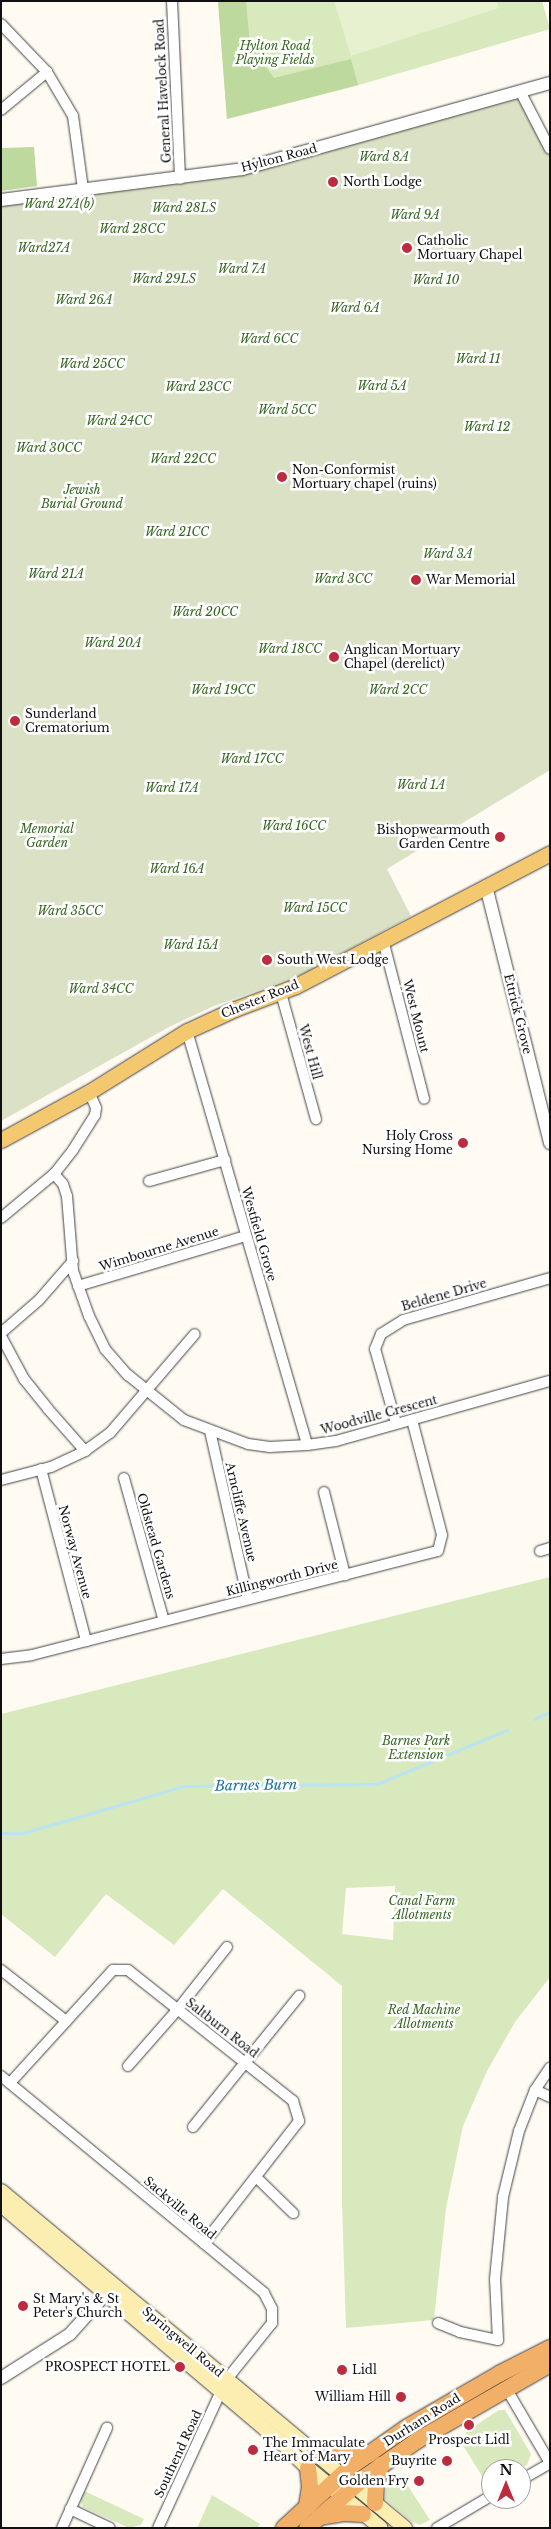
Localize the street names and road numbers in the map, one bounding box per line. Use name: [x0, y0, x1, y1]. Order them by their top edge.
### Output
street label: General Havelock Road: [152, 18, 174, 164]
street label: Hylton Road: [239, 141, 319, 175]
street label: Ettrick Grove: [501, 972, 535, 1056]
street label: Chester Road: [219, 977, 301, 1021]
street label: West Mount: [400, 978, 432, 1054]
street label: West Hill: [296, 1023, 324, 1081]
street label: Westfield Grove: [239, 1185, 279, 1283]
street label: Wimbourne Avenue: [97, 1224, 221, 1274]
street label: Beldene Drive: [400, 1276, 488, 1314]
street label: Woodville Crescent: [319, 1393, 439, 1437]
street label: Arncliffe Avenue: [222, 1461, 260, 1563]
street label: Oldstead Gardens: [134, 1491, 178, 1601]
street label: Norway Avenue: [55, 1503, 95, 1601]
street label: Killingworth Drive: [225, 1557, 339, 1599]
street label: Saltburn Road: [183, 1995, 261, 2061]
street label: Sackville Road: [141, 2174, 219, 2242]
street label: Springwell Road: [140, 2304, 226, 2380]
street label: Durham Road: [381, 2391, 463, 2449]
street label: Southend Road: [151, 2408, 205, 2500]

